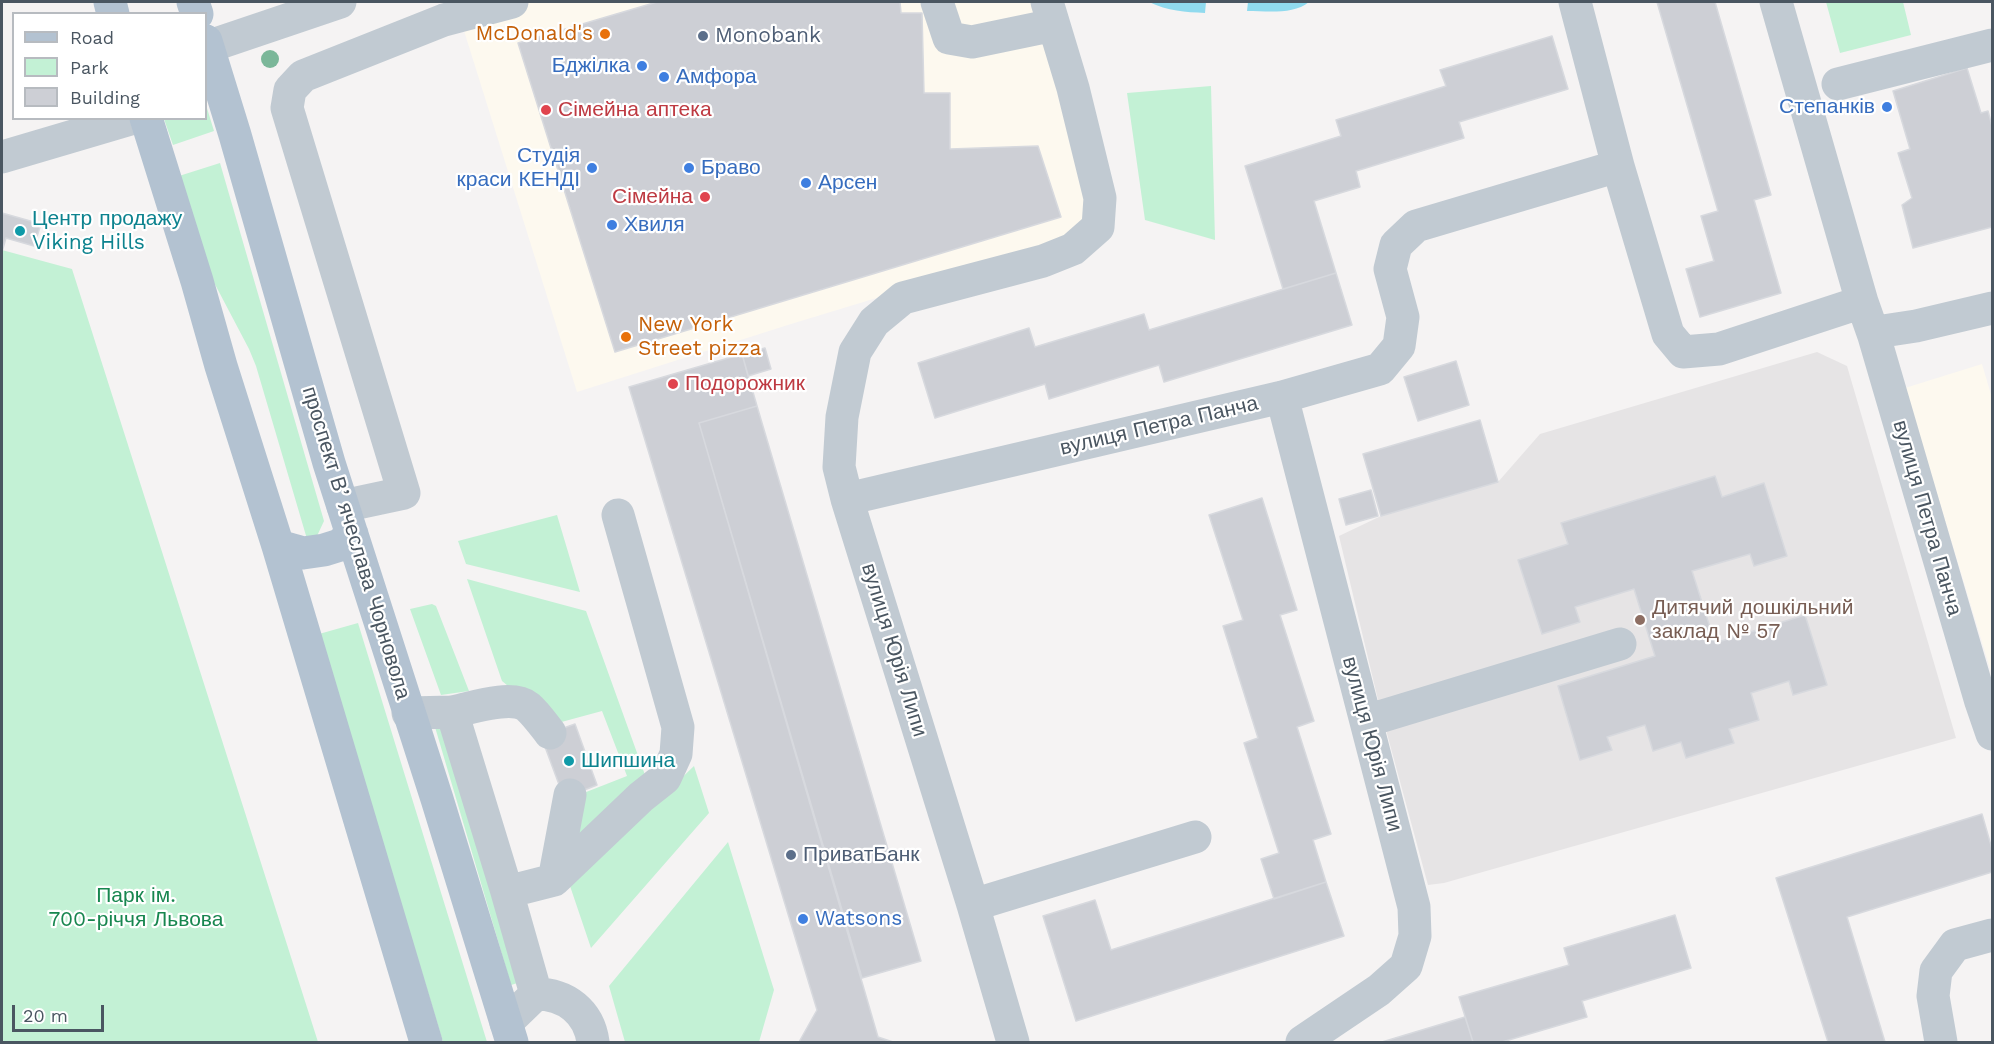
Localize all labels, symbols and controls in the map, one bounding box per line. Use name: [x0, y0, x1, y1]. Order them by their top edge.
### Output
legend: [12, 12, 207, 120]
place label: McDonald's: [476, 21, 593, 47]
place label: Monobank: [715, 23, 821, 49]
text: Road: [70, 27, 114, 48]
marker: McDonald's: [598, 27, 612, 41]
marker: Monobank: [696, 29, 710, 43]
place label: Бджілка: [552, 53, 630, 79]
text: Park: [70, 57, 109, 78]
marker: Бджілка: [635, 59, 649, 73]
place label: Амфора: [676, 64, 757, 90]
marker: Амфора: [657, 70, 671, 84]
text: Building: [70, 87, 140, 108]
place label: Степанків: [1779, 94, 1875, 120]
place label: Сімейна аптека: [558, 97, 712, 123]
marker: Степанків: [1880, 100, 1894, 114]
marker: Сімейна аптека: [539, 103, 553, 117]
place label: Студія краси КЕНДІ: [457, 143, 580, 193]
place label: Браво: [701, 155, 761, 181]
marker: Студія краси КЕНДІ: [585, 161, 599, 175]
marker: Браво: [682, 161, 696, 175]
place label: Арсен: [818, 170, 877, 196]
marker: Арсен: [799, 176, 813, 190]
place label: Сімейна: [612, 184, 693, 210]
marker: Сімейна: [698, 190, 712, 204]
place label: Центр продажу Viking Hills: [32, 206, 182, 256]
place label: Хвиля: [624, 212, 685, 238]
marker: Хвиля: [605, 218, 619, 232]
marker: Центр продажу Viking Hills: [13, 224, 27, 238]
place label: New York Street pizza: [638, 312, 761, 362]
marker: New York Street pizza: [619, 330, 633, 344]
place label: Подорожник: [685, 371, 805, 397]
marker: Подорожник: [666, 377, 680, 391]
street label: проспект Вʼячеслава Чорновола: [296, 383, 416, 703]
street label: вулиця Петра Панча: [1058, 391, 1260, 461]
street label: вулиця Петра Панча: [1887, 417, 1967, 619]
street label: вулиця Юрія Липи: [856, 560, 932, 740]
place label: Дитячий дошкільний заклад № 57: [1652, 595, 1853, 645]
marker: Дитячий дошкільний заклад № 57: [1633, 613, 1647, 627]
street label: вулиця Юрія Липи: [1337, 654, 1407, 834]
place label: Шипшина: [581, 748, 675, 774]
marker: Шипшина: [562, 754, 576, 768]
place label: ПриватБанк: [803, 842, 920, 868]
marker: ПриватБанк: [784, 848, 798, 862]
park label: Парк ім. 700-річчя Львова: [49, 883, 223, 933]
place label: Watsons: [815, 906, 902, 932]
marker: Watsons: [796, 912, 810, 926]
scale bar: [15, 993, 106, 1031]
text: 20 m: [23, 1005, 68, 1026]

